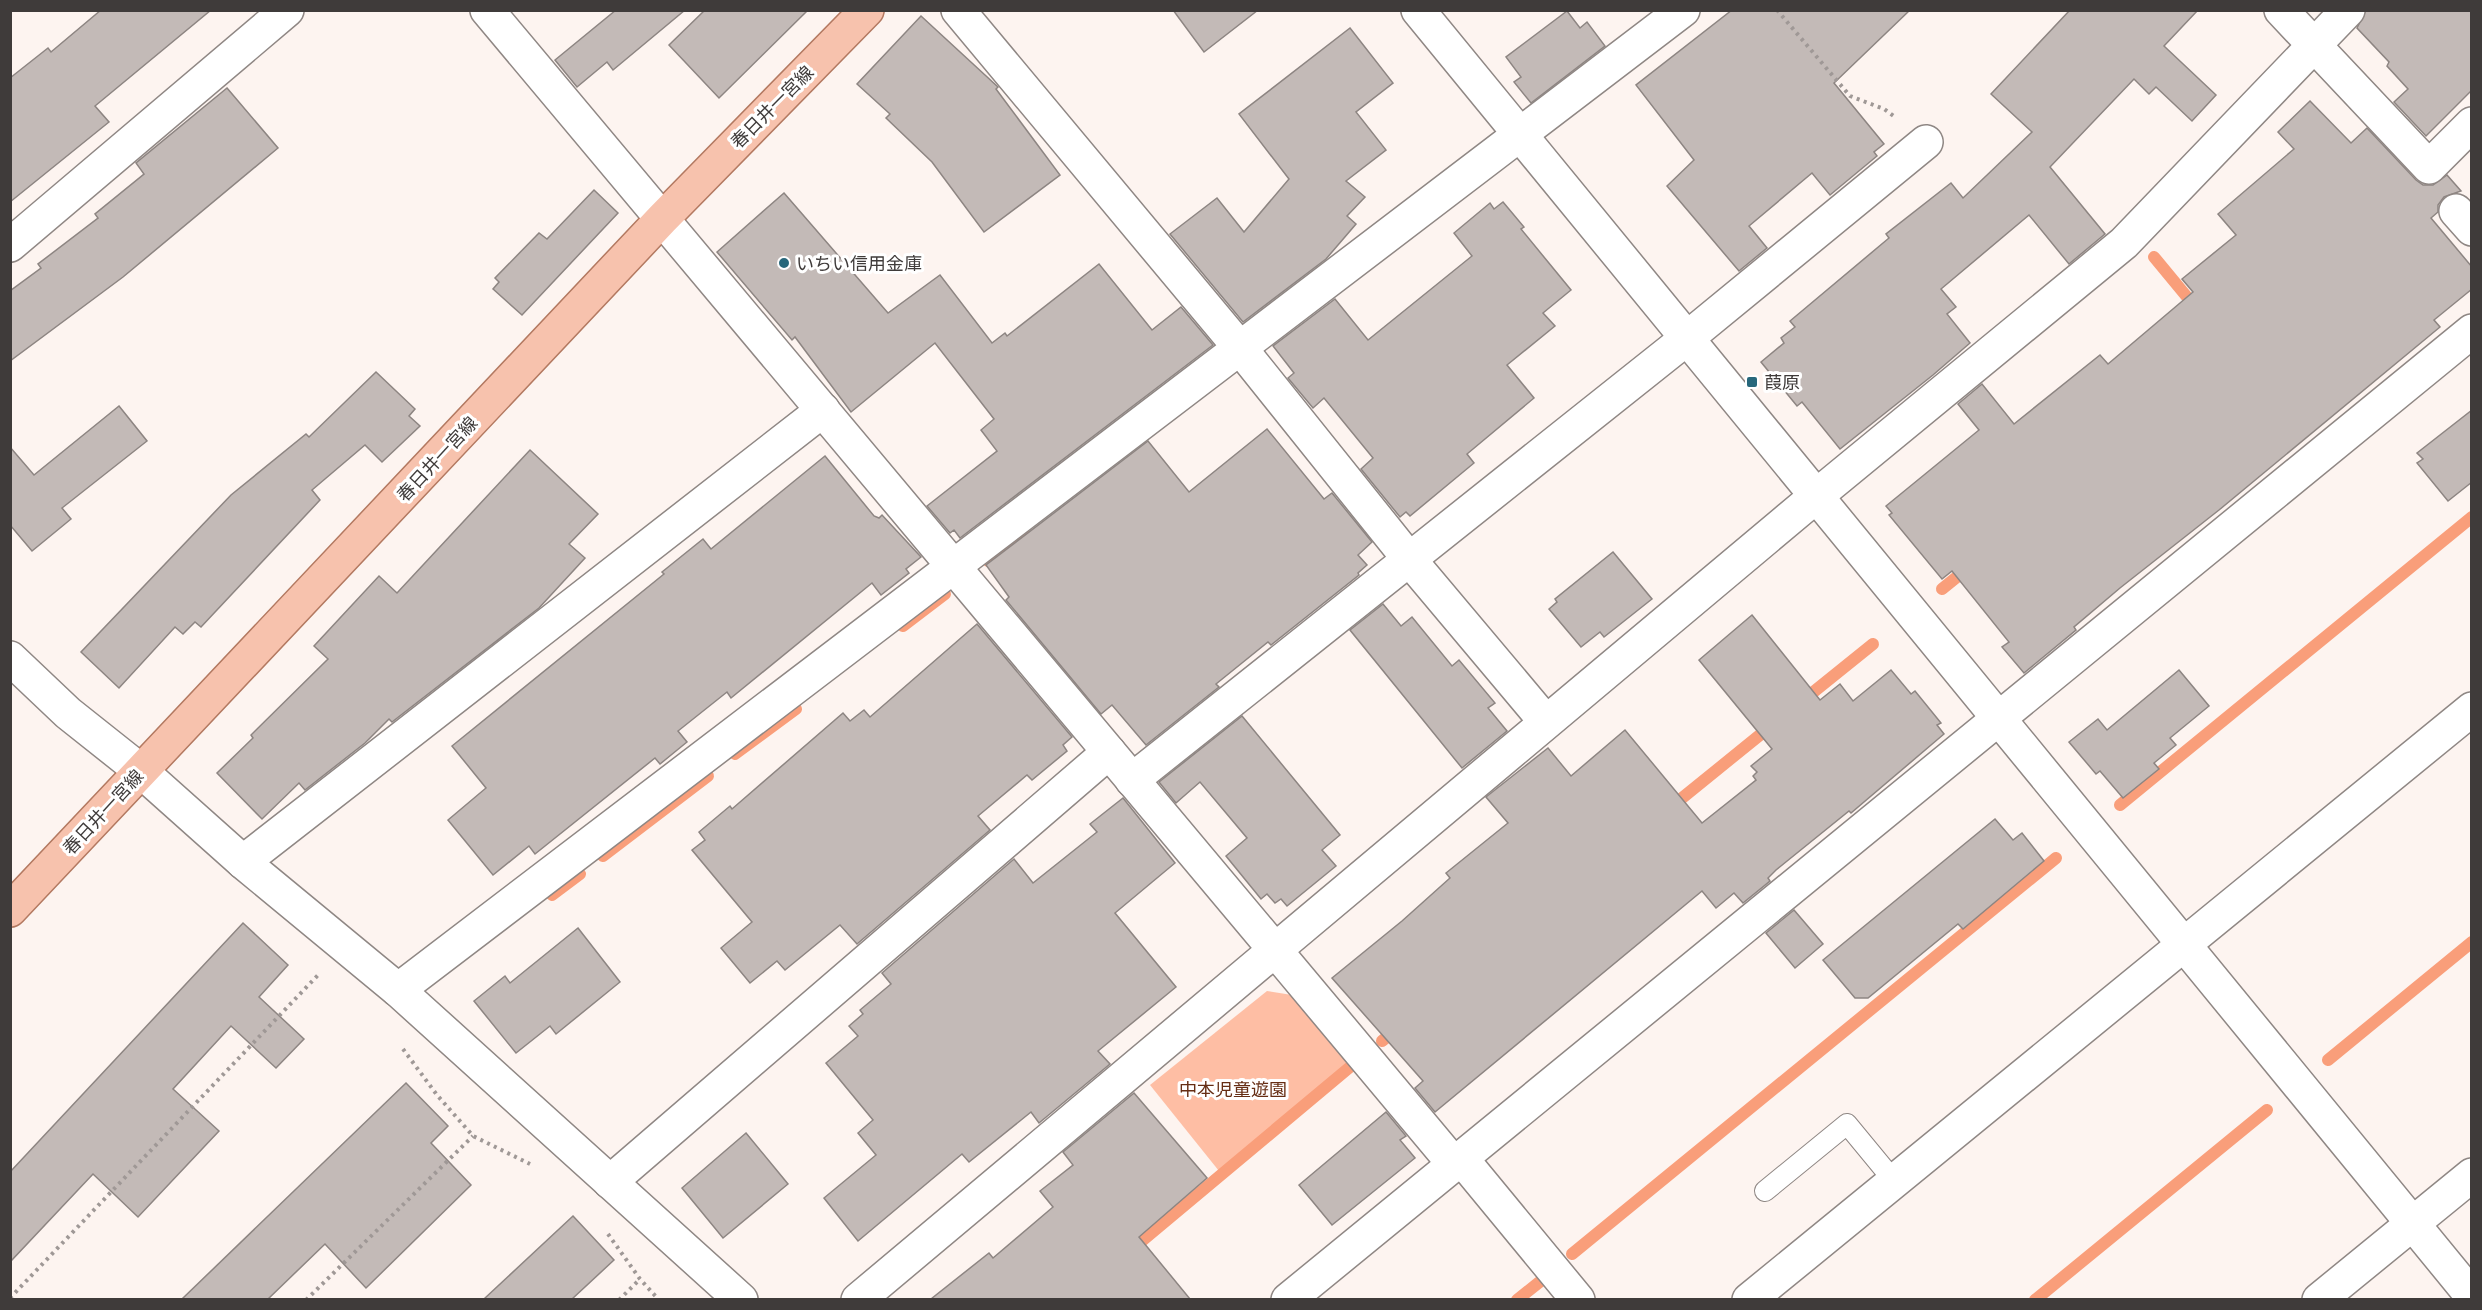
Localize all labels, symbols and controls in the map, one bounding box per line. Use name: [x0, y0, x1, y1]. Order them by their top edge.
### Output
street label: 春日井一宮線: [726, 61, 818, 153]
place label: いちい信用金庫: [796, 253, 922, 274]
marker: いちい信用金庫: [777, 256, 791, 270]
place label: 葭原: [1764, 372, 1800, 393]
marker: 葭原: [1745, 375, 1759, 389]
street label: 春日井一宮線: [392, 412, 482, 506]
street label: 春日井一宮線: [58, 765, 148, 859]
park label: 中本児童遊園: [1179, 1079, 1287, 1100]

